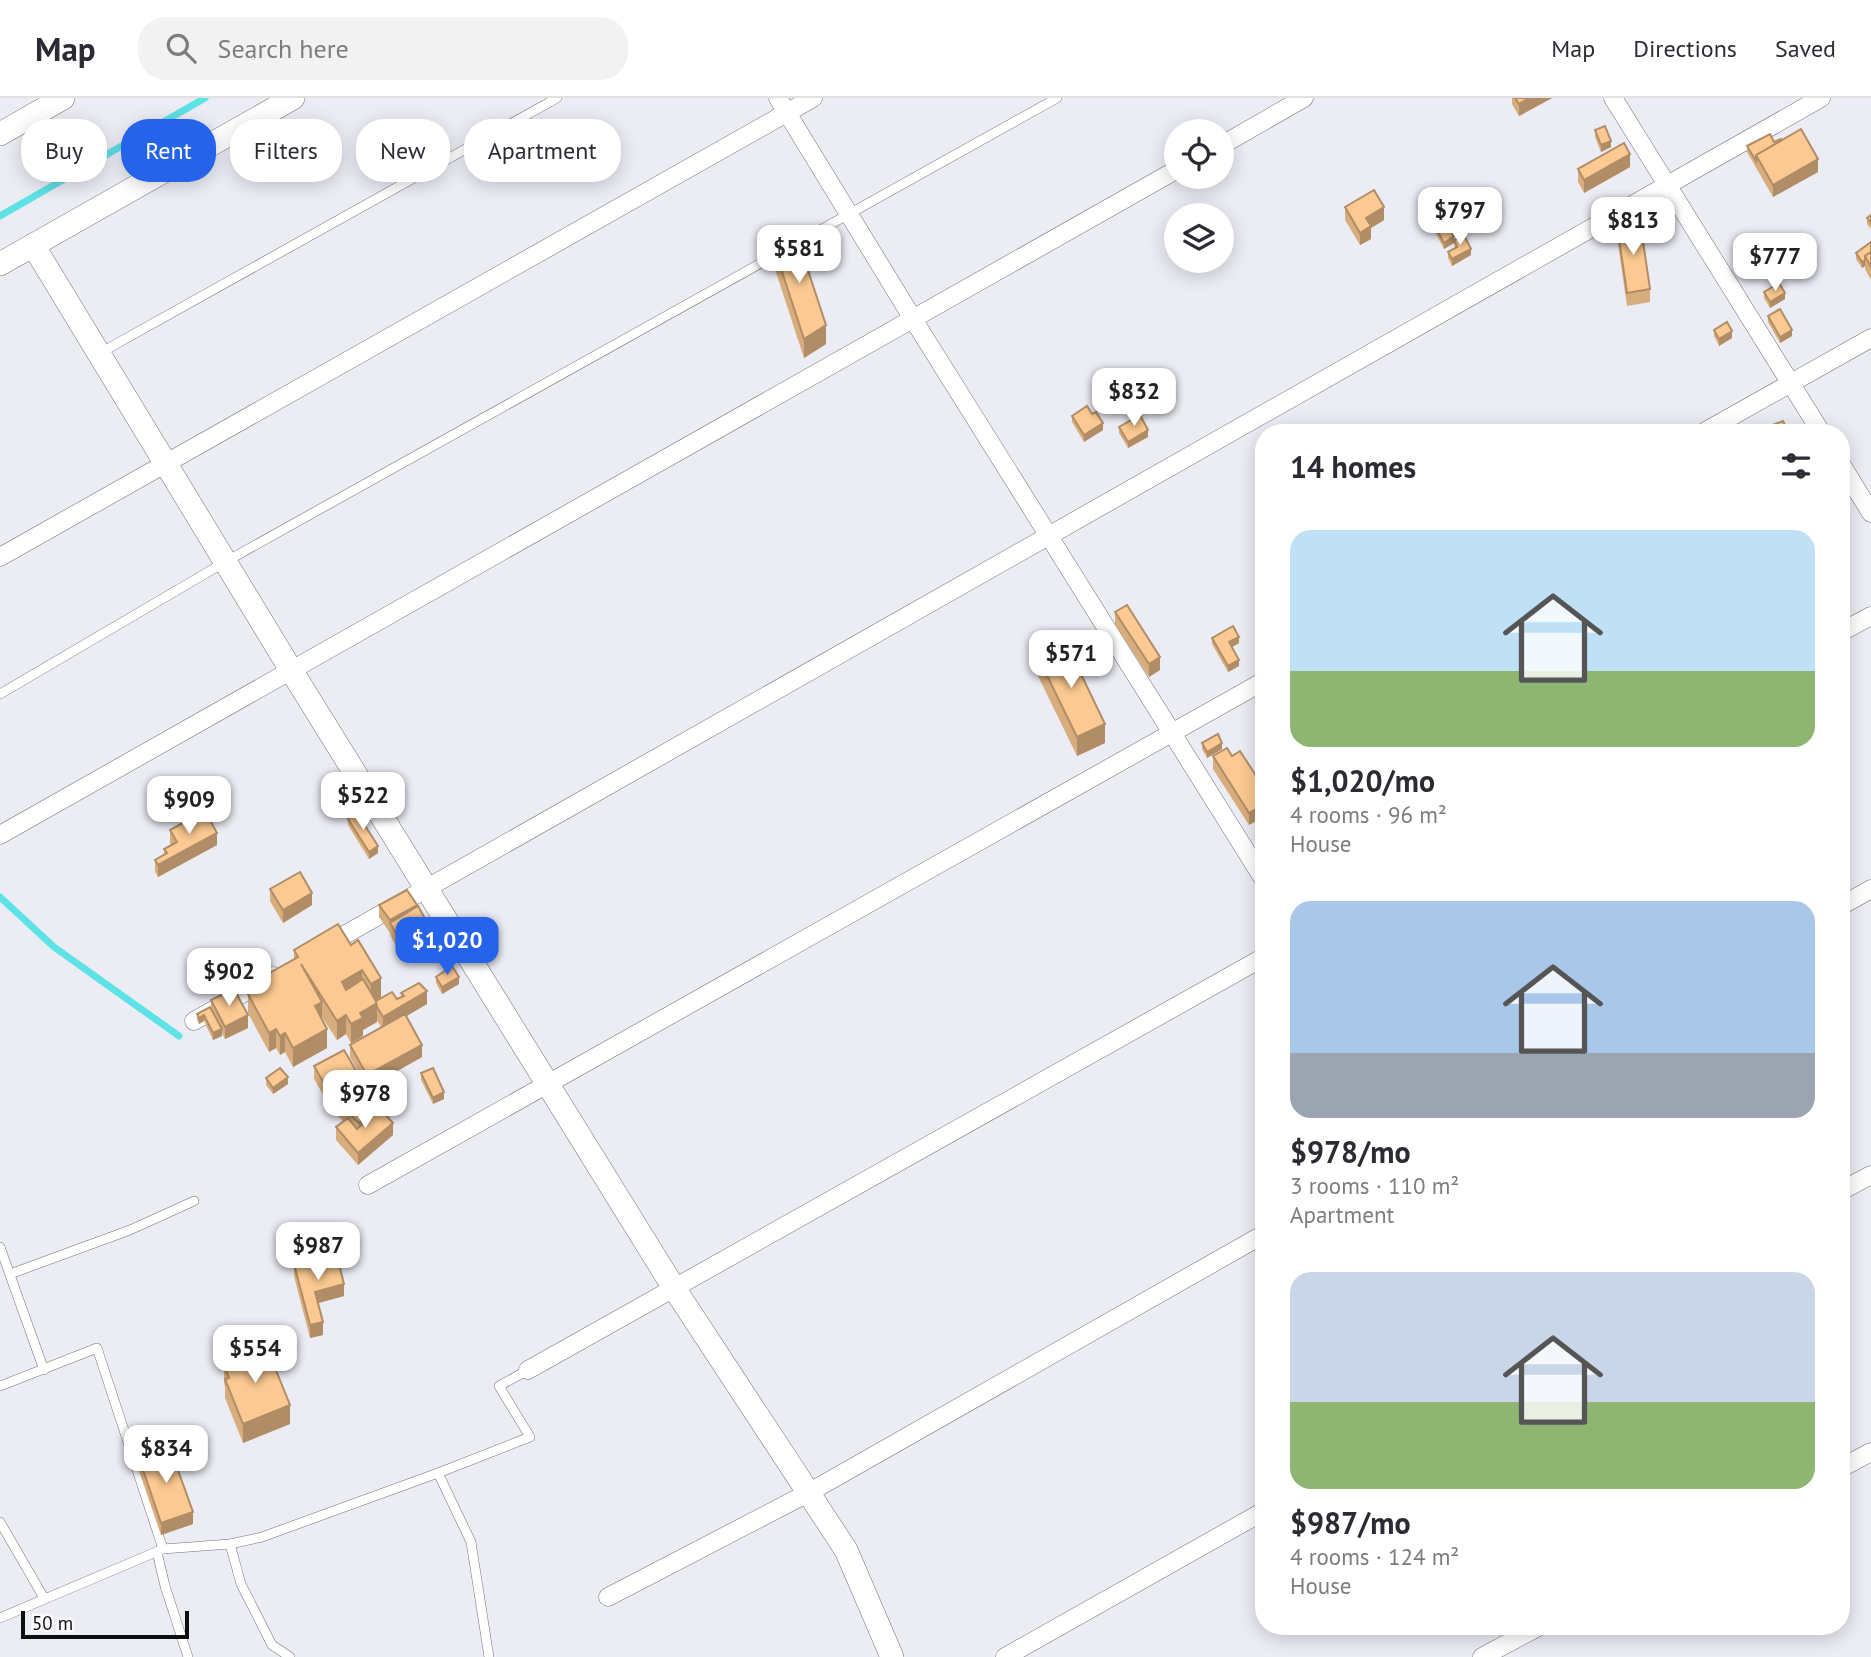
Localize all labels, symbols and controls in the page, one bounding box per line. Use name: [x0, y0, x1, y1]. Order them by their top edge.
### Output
search box: [138, 17, 628, 80]
text: Map: [35, 27, 96, 70]
icon: search: [162, 29, 200, 67]
text: Search here: [218, 32, 349, 65]
text: Map: [1551, 33, 1595, 64]
text: Directions: [1633, 33, 1737, 64]
text: Saved: [1775, 33, 1836, 64]
chip: Buy: [21, 119, 107, 182]
chip: Rent: [121, 119, 216, 182]
chip: Filters: [230, 119, 342, 182]
chip: New: [356, 119, 450, 182]
chip: Apartment: [464, 119, 621, 182]
map controls: [1164, 119, 1234, 273]
button: locate: [1164, 119, 1234, 189]
pin: $797: [1419, 188, 1501, 247]
text: $797: [1434, 195, 1486, 224]
pin: $813: [1592, 198, 1674, 257]
button: layers: [1164, 203, 1234, 273]
text: $813: [1607, 205, 1659, 234]
pin: $581: [758, 226, 840, 285]
text: $581: [773, 233, 825, 262]
pin: $777: [1734, 234, 1816, 293]
text: $777: [1749, 241, 1801, 270]
pin: $832: [1093, 368, 1175, 428]
text: $832: [1108, 376, 1160, 405]
text: 14 homes: [1290, 447, 1416, 486]
icon: filters: [1777, 447, 1815, 485]
icon: home: [1490, 575, 1616, 701]
pin: $571: [1030, 630, 1112, 690]
text: $571: [1045, 638, 1097, 667]
text: $1,020/mo: [1290, 761, 1435, 800]
pin: $522: [322, 772, 404, 832]
pin: $909: [148, 776, 230, 836]
text: $522: [337, 780, 389, 809]
text: $909: [163, 784, 215, 813]
text: 4 rooms · 96 m²: [1290, 800, 1447, 829]
text: House: [1290, 829, 1352, 858]
pin: $1,020: [390, 918, 504, 977]
text: $1,020: [411, 925, 483, 954]
icon: home: [1490, 946, 1616, 1072]
pin: $902: [188, 948, 270, 1008]
text: $902: [203, 956, 255, 985]
pin: $978: [324, 1070, 406, 1130]
text: $978: [339, 1078, 391, 1107]
text: $978/mo: [1290, 1132, 1411, 1171]
text: 3 rooms · 110 m²: [1290, 1171, 1459, 1200]
text: Apartment: [1290, 1200, 1394, 1229]
pin: $987: [277, 1222, 359, 1282]
text: $987: [292, 1230, 344, 1259]
icon: home: [1490, 1317, 1616, 1443]
pin: $554: [214, 1326, 296, 1385]
text: $554: [229, 1333, 281, 1362]
pin: $834: [125, 1426, 207, 1485]
text: $834: [140, 1433, 192, 1462]
text: $987/mo: [1290, 1503, 1411, 1542]
text: 4 rooms · 124 m²: [1290, 1542, 1459, 1571]
text: House: [1290, 1571, 1352, 1600]
scale bar: [21, 1608, 189, 1640]
text: 50 m: [32, 1611, 73, 1635]

